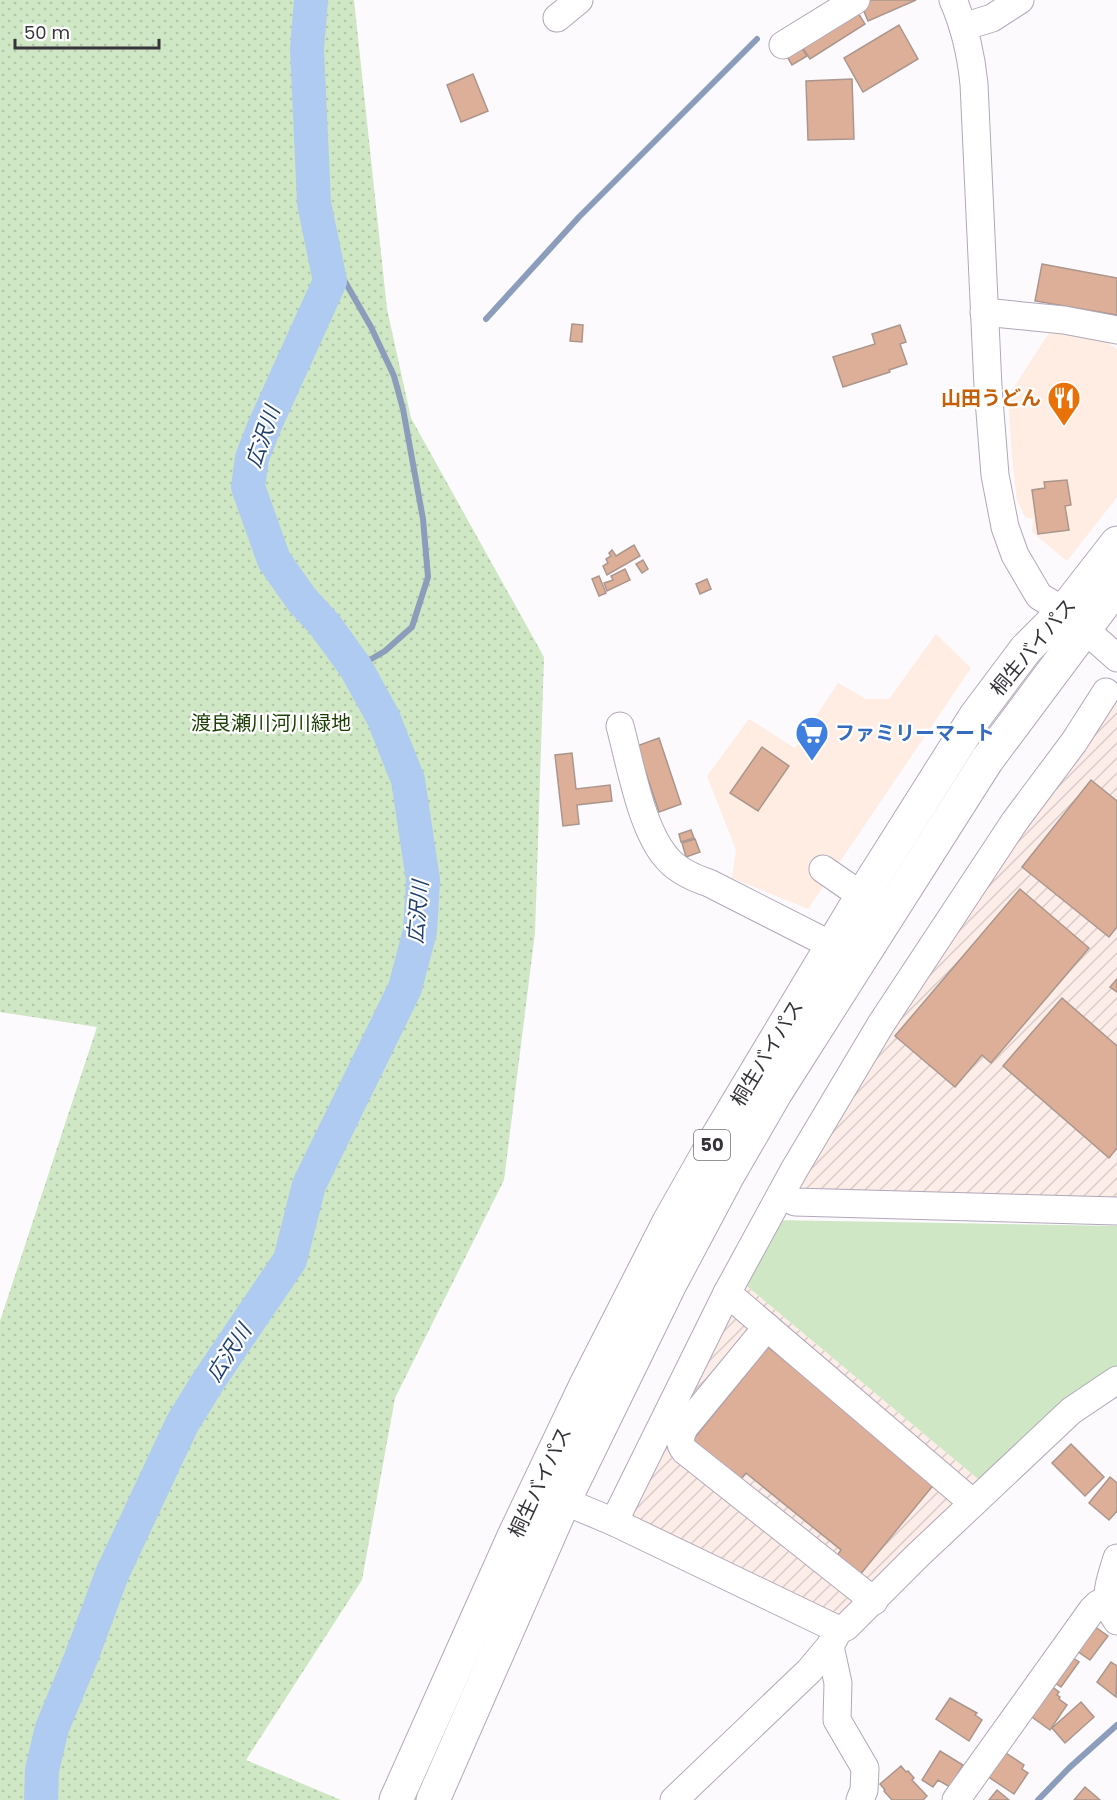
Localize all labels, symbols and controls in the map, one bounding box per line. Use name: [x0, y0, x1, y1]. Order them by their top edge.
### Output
scale bar: [15, 12, 159, 50]
text: 50 m: [24, 20, 70, 45]
restaurant icon: 山田うどん: [1046, 380, 1082, 427]
place label: 山田うどん: [941, 384, 1041, 412]
water label: 広沢川: [239, 400, 287, 471]
street label: 桐生バイパス: [984, 592, 1082, 702]
park label: 渡良瀬川河川緑地: [191, 709, 351, 737]
supermarket icon: ファミリーマート: [794, 715, 830, 762]
place label: ファミリーマート: [835, 719, 995, 747]
water label: 広沢川: [400, 877, 435, 945]
street label: 桐生バイパス: [724, 995, 810, 1111]
road number: 50: [694, 1130, 730, 1160]
water label: 広沢川: [199, 1317, 259, 1387]
street label: 桐生バイパス: [502, 1422, 578, 1542]

